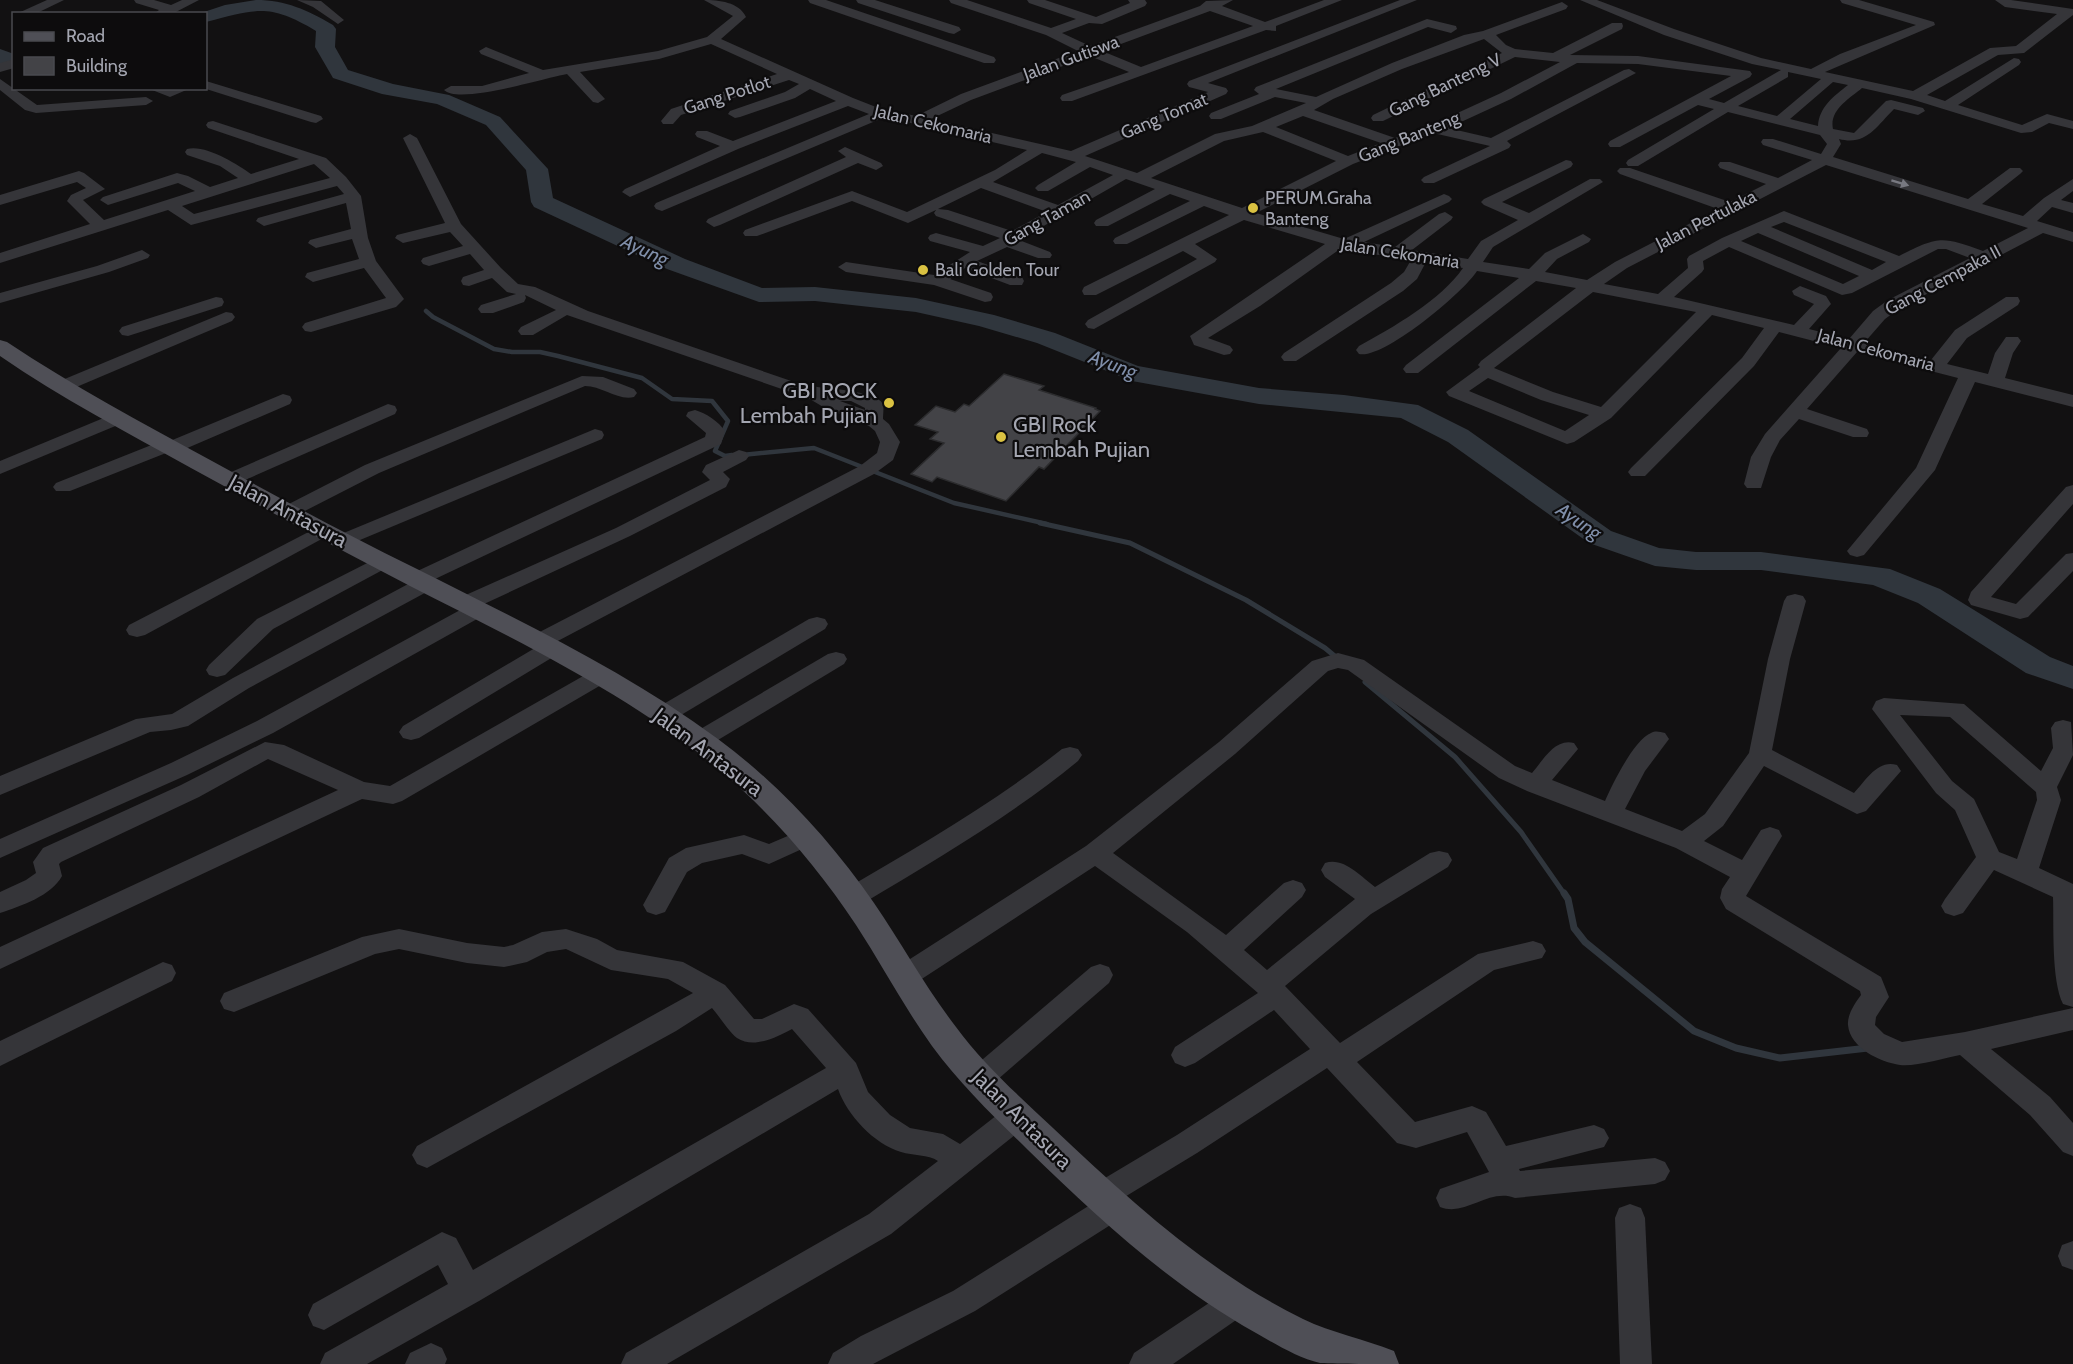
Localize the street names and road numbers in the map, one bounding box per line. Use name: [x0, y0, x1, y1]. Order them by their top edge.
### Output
street label: Jalan Gutiswa: [1019, 30, 1122, 86]
street label: Gang Banteng V: [1385, 48, 1505, 122]
street label: Gang Potlot: [681, 71, 773, 119]
street label: Gang Tomat: [1117, 88, 1211, 144]
street label: Jalan Cekomaria: [871, 100, 994, 148]
street label: Gang Banteng: [1355, 106, 1464, 167]
street label: Gang Taman: [1000, 185, 1094, 251]
street label: Jalan Pertulaka: [1651, 185, 1760, 255]
street label: Jalan Cekomaria: [1338, 233, 1461, 273]
street label: Gang Cempaka II: [1881, 240, 2005, 320]
street label: Jalan Cekomaria: [1814, 324, 1937, 376]
street label: Jalan Antasura: [223, 468, 352, 554]
street label: Jalan Antasura: [647, 701, 769, 802]
street label: Jalan Antasura: [966, 1063, 1078, 1175]

